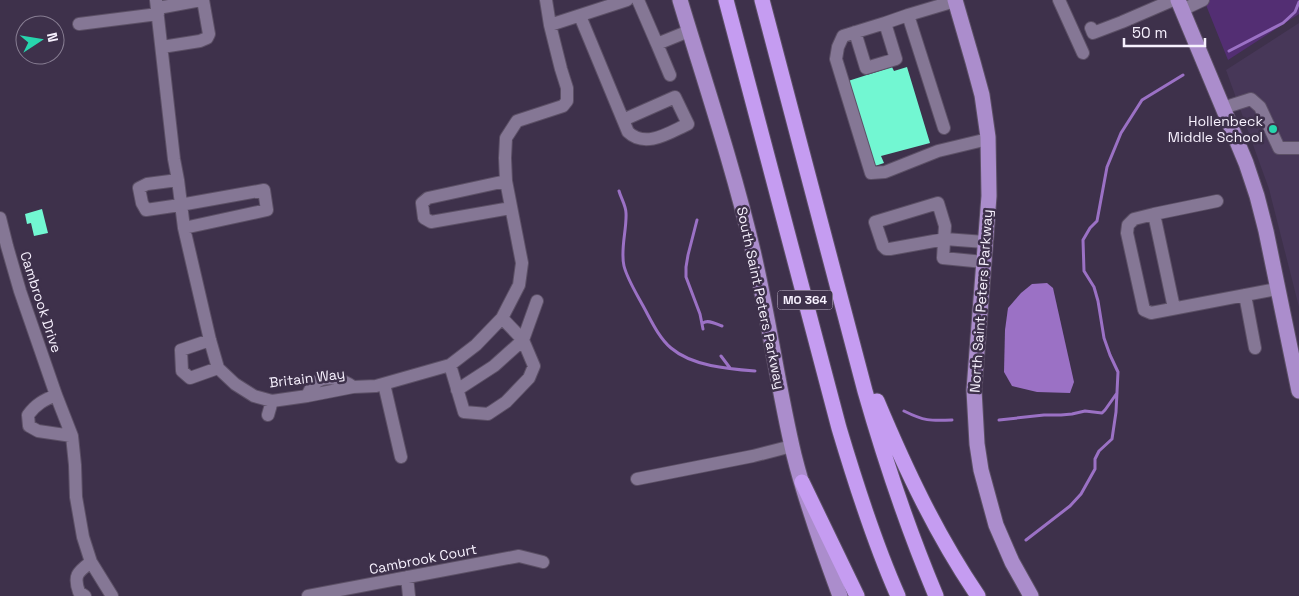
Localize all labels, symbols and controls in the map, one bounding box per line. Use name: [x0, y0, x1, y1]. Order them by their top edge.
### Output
north arrow: [15, 15, 65, 65]
scale bar: [1124, 15, 1205, 47]
text: 50 m: [1132, 23, 1167, 42]
text: N: [43, 31, 62, 44]
place label: Hollenbeck Middle School: [1168, 112, 1263, 146]
marker: Hollenbeck Middle School: [1267, 123, 1279, 135]
street label: South Saint Peters Parkway: [733, 205, 789, 391]
street label: North Saint Peters Parkway: [966, 209, 996, 393]
street label: Cambrook Drive: [16, 249, 66, 355]
road number: MO 364: [778, 290, 832, 310]
street label: Britain Way: [268, 364, 346, 392]
street label: Cambrook Court: [368, 540, 478, 578]

